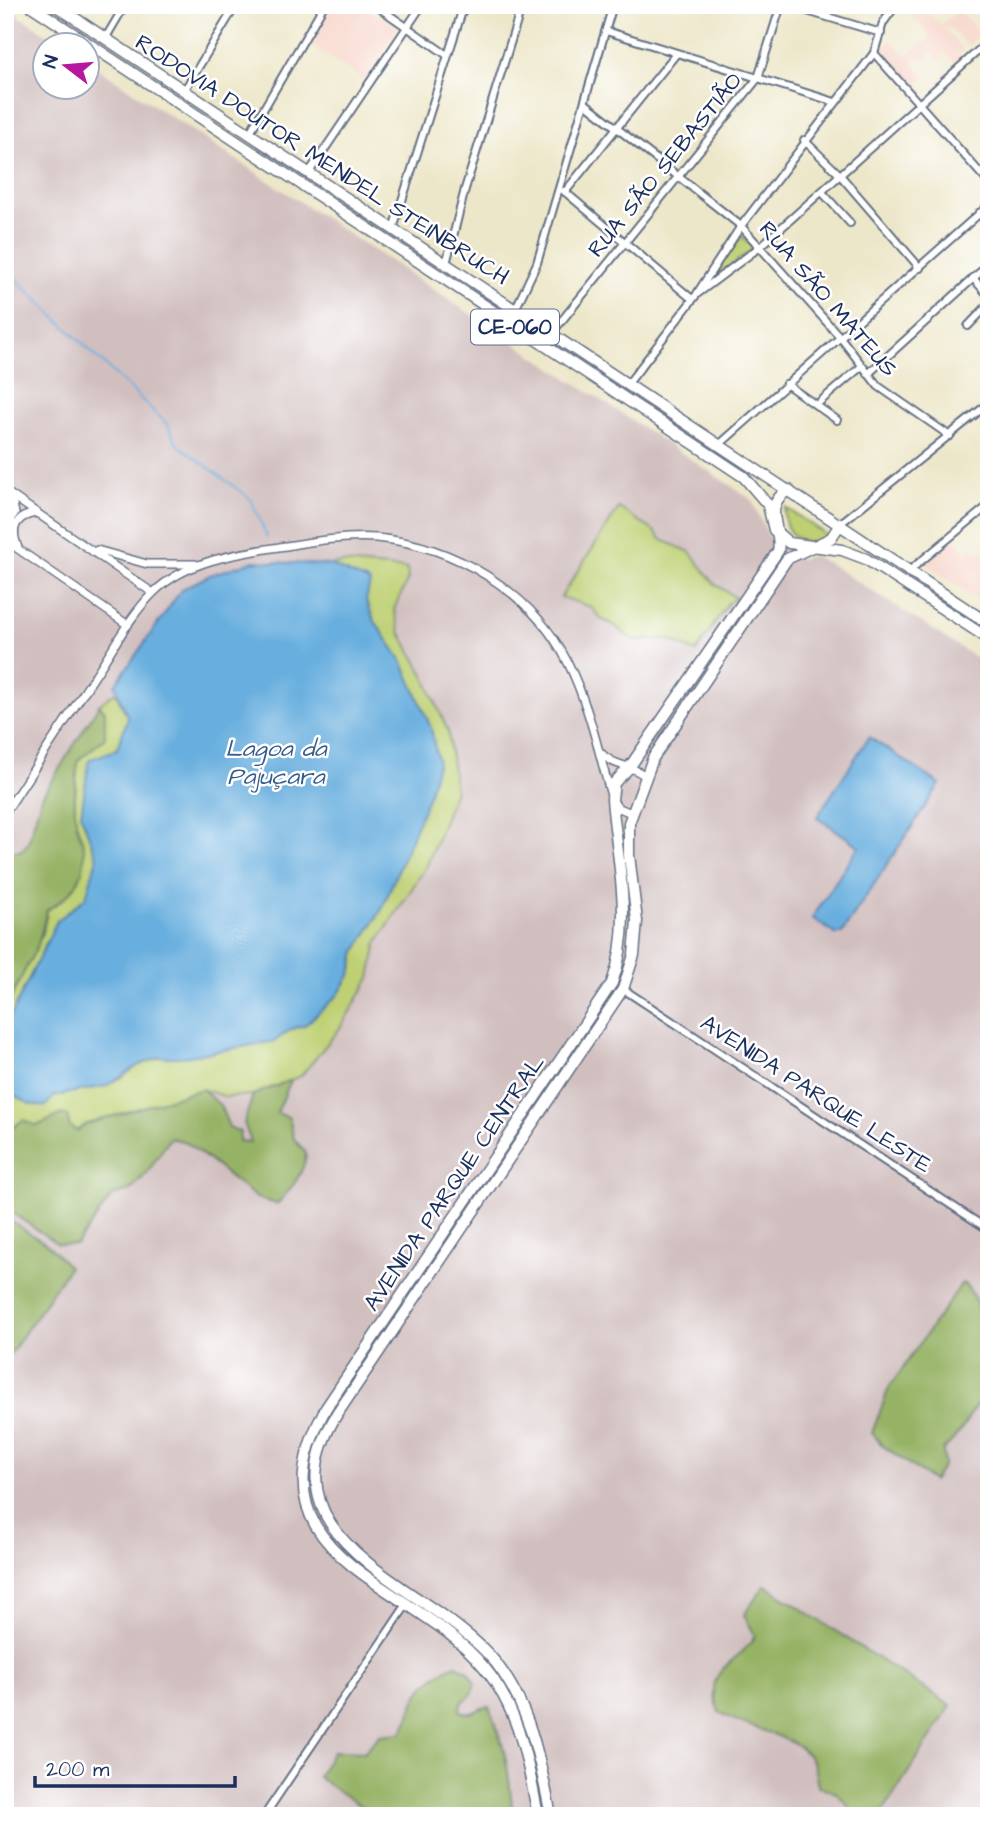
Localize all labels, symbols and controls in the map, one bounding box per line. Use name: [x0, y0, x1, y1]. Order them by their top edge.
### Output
street label: RODOVIA DOUTOR MENDEL STEINBRUCH: [129, 27, 515, 293]
north arrow: [32, 32, 102, 102]
text: N: [36, 52, 66, 71]
street label: RUA SÃO SEBASTIÃO: [580, 66, 750, 264]
street label: RUA SÃO MATEUS: [751, 214, 905, 384]
road number: CE-060: [471, 310, 559, 344]
water label: Lagoa da Pajuçara: [225, 732, 328, 794]
street label: AVENIDA PARQUE LESTE: [694, 1007, 938, 1181]
street label: AVENIDA PARQUE CENTRAL: [356, 1048, 552, 1318]
scale bar: [35, 1744, 234, 1788]
text: 200 m: [46, 1755, 110, 1784]

